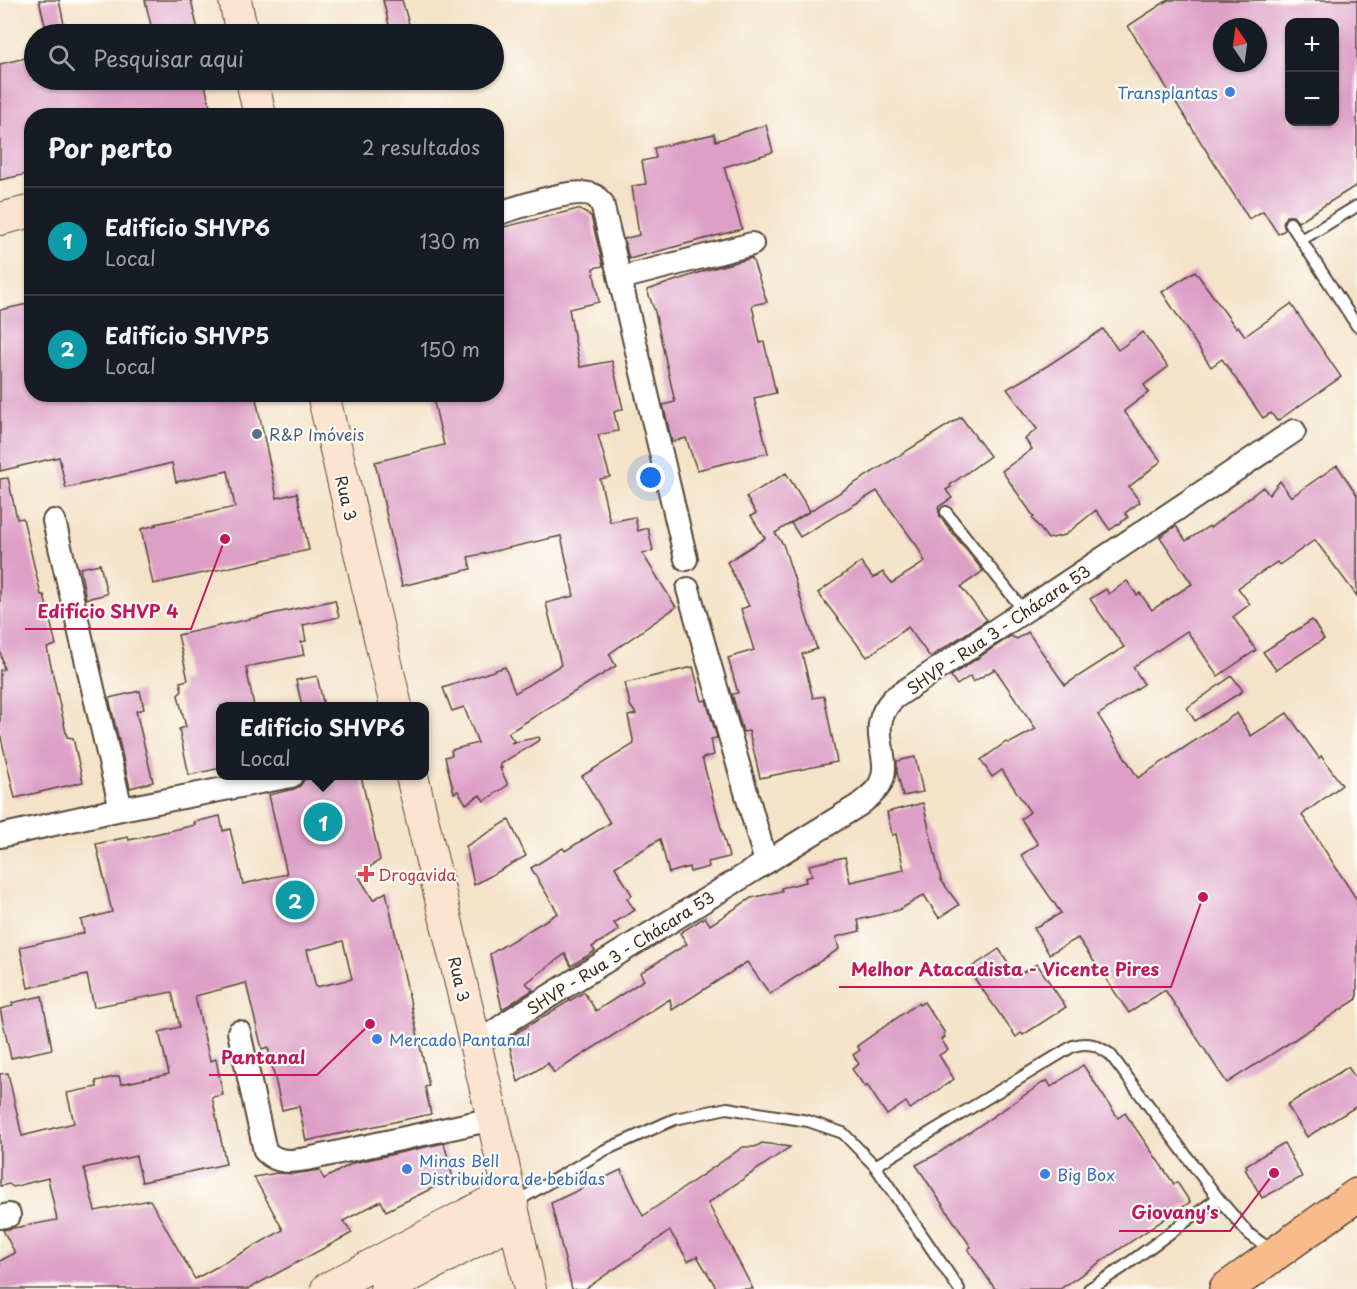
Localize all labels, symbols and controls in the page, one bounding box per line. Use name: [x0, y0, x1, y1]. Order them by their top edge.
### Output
north arrow: [1213, 18, 1267, 72]
map controls: [1285, 18, 1339, 126]
button: +: [1285, 18, 1339, 72]
search box: [24, 24, 504, 90]
icon: search: [45, 41, 78, 74]
text: Pesquisar aqui: [93, 41, 244, 74]
button: −: [1285, 72, 1339, 126]
place label: Transplantas: [1117, 80, 1218, 104]
marker: Transplantas: [1223, 85, 1237, 99]
text: Por perto: [48, 128, 172, 167]
text: 2 resultados: [362, 132, 480, 162]
text: Edifício SHVP6: [105, 210, 270, 243]
text: 1: [63, 226, 72, 256]
text: 130 m: [420, 226, 480, 256]
text: Local: [105, 243, 156, 273]
text: Edifício SHVP5: [105, 318, 270, 351]
text: 2: [60, 334, 75, 364]
text: 150 m: [420, 334, 480, 364]
text: Local: [105, 351, 156, 381]
place label: R&P Imóveis: [269, 422, 364, 446]
marker: R&P Imóveis: [250, 427, 264, 441]
your location: [636, 463, 665, 492]
street label: Rua 3: [330, 473, 364, 523]
street label: SHVP - Rua 3 - Chácara 53: [901, 558, 1095, 700]
callout: Edifício SHVP 4: [25, 593, 191, 629]
text: Edifício SHVP 4: [38, 597, 178, 624]
popup: [216, 702, 429, 780]
text: Edifício SHVP6: [240, 710, 405, 743]
text: Local: [240, 743, 291, 773]
pin: 1: [304, 800, 342, 844]
place label: Drogavida: [378, 862, 456, 886]
marker: Drogavida: [359, 867, 373, 881]
pin: 2: [276, 878, 314, 922]
street label: SHVP - Rua 3 - Chácara 53: [522, 884, 718, 1020]
callout: Melhor Atacadista - Vicente Pires: [839, 951, 1171, 987]
street label: Rua 3: [443, 954, 477, 1004]
text: Melhor Atacadista - Vicente Pires: [851, 955, 1159, 982]
place label: Mercado Pantanal: [389, 1027, 531, 1051]
marker: Mercado Pantanal: [370, 1032, 384, 1046]
callout: Pantanal: [209, 1039, 317, 1075]
text: Pantanal: [221, 1043, 305, 1070]
place label: Minas Bell Distribuidora de bebidas: [419, 1148, 605, 1190]
marker: Minas Bell Distribuidora de bebidas: [400, 1162, 414, 1176]
place label: Big Box: [1057, 1162, 1115, 1186]
marker: Big Box: [1038, 1167, 1052, 1181]
callout: Giovany's: [1119, 1195, 1230, 1231]
text: Giovany's: [1131, 1198, 1219, 1225]

